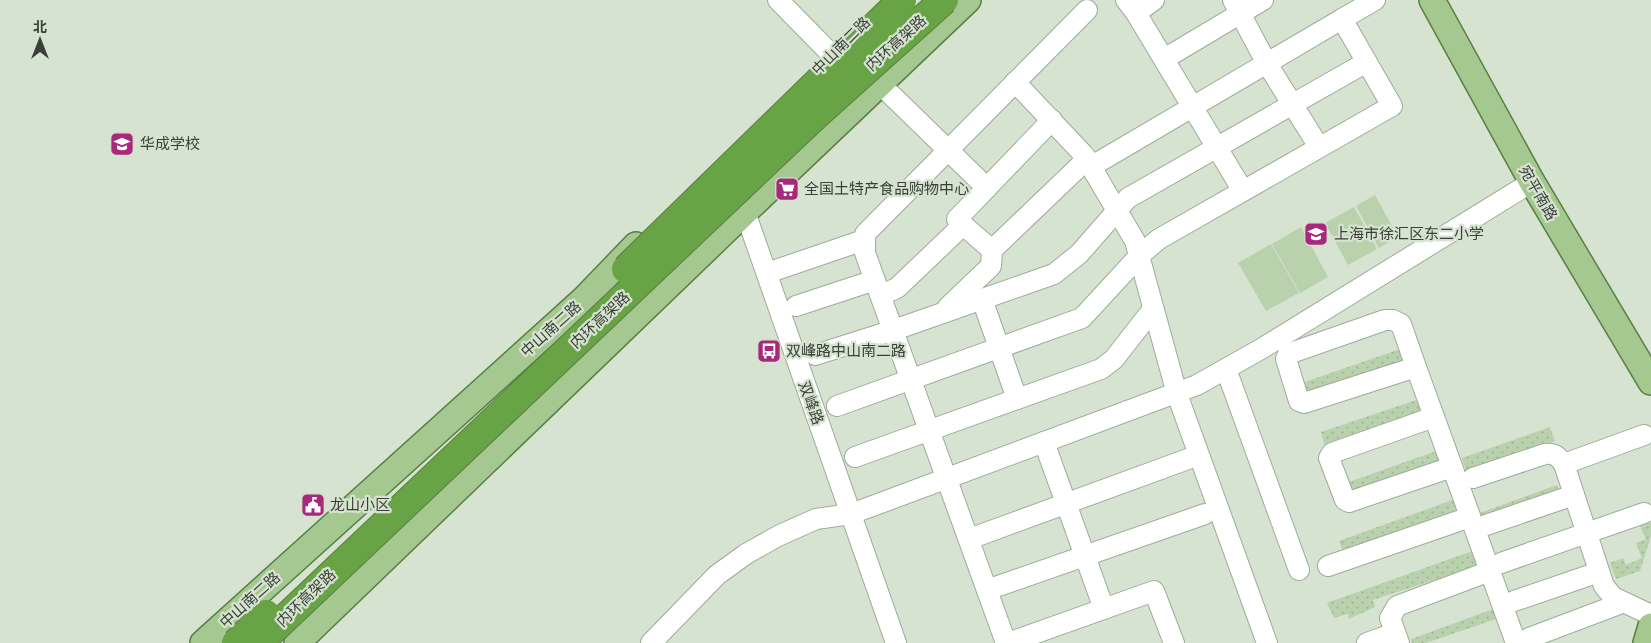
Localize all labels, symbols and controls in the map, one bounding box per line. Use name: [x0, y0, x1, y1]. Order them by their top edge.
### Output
street label: 内环高架路: [861, 10, 930, 75]
street label: 中山南二路: [807, 12, 874, 79]
north arrow: [15, 15, 65, 65]
text: 北: [33, 17, 47, 36]
school or university icon: 华成学校: [109, 131, 135, 157]
place label: 华成学校: [140, 133, 200, 153]
street label: 宛平南路: [1515, 162, 1563, 223]
supermarket icon: 全国土特产食品购物中心: [774, 176, 800, 202]
place label: 全国土特产食品购物中心: [804, 178, 969, 198]
school or university icon: 上海市徐汇区东二小学: [1303, 221, 1329, 247]
place label: 上海市徐汇区东二小学: [1334, 223, 1484, 243]
street label: 内环高架路: [565, 286, 634, 352]
street label: 中山南二路: [516, 296, 585, 361]
bus stop icon: 双峰路中山南二路: [756, 338, 782, 364]
place label: 双峰路中山南二路: [786, 340, 906, 360]
street label: 双峰路: [795, 378, 829, 427]
public building icon: 龙山小区: [300, 492, 326, 518]
place label: 龙山小区: [330, 494, 390, 514]
street label: 内环高架路: [271, 564, 339, 631]
street label: 中山南二路: [215, 567, 284, 632]

